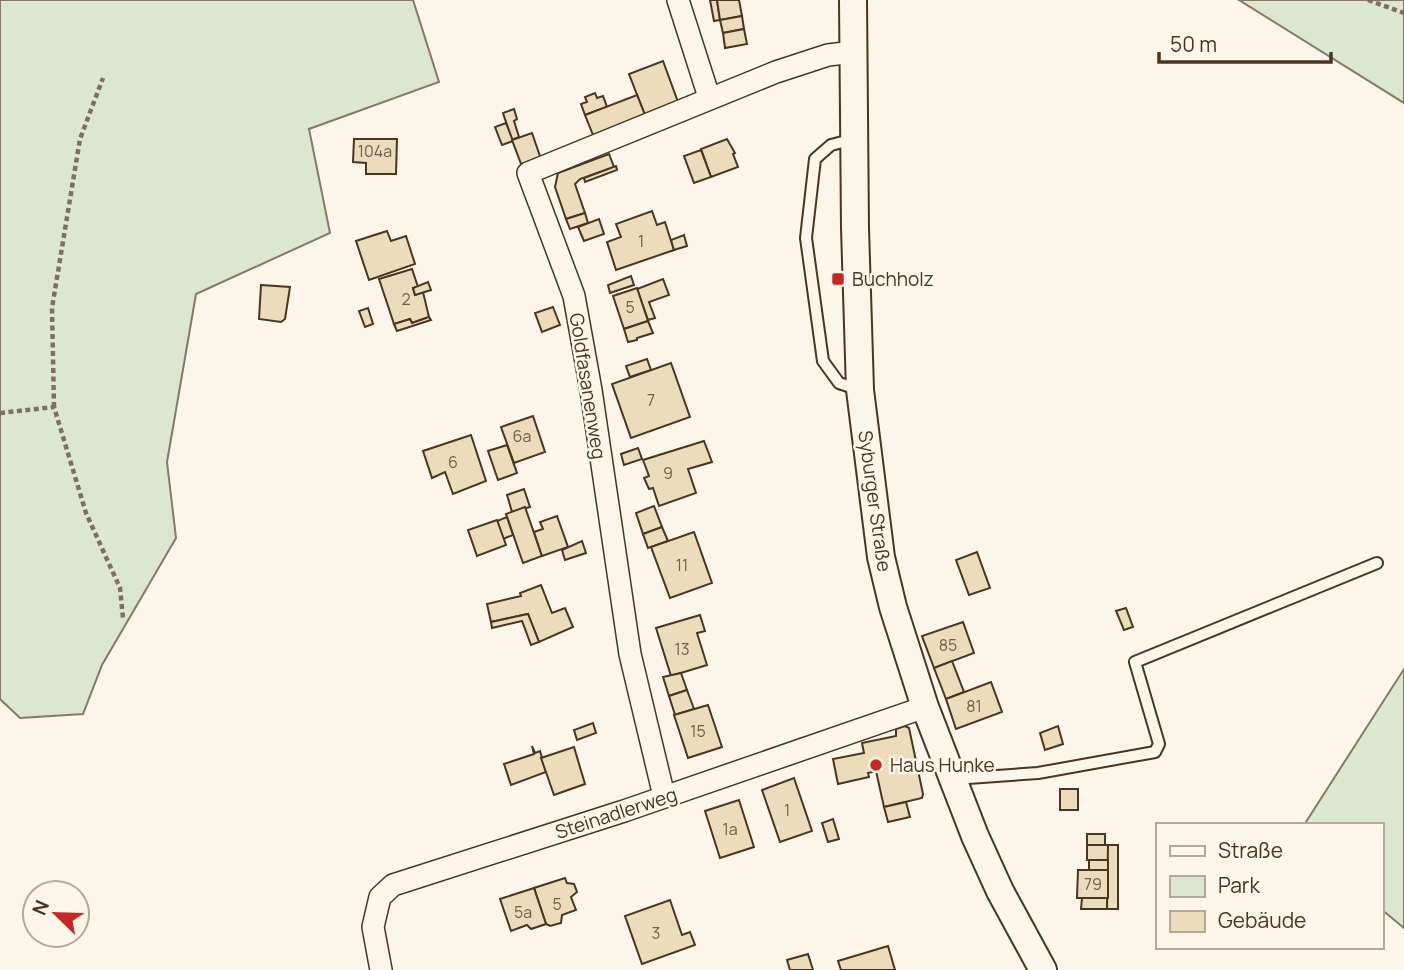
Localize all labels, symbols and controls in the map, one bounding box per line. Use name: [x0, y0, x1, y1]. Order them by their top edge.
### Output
scale bar: [1159, 21, 1330, 65]
text: 50 m: [1170, 30, 1217, 58]
house number: 104a: [358, 140, 392, 162]
house number: 1: [638, 230, 644, 252]
place label: Buchholz: [852, 266, 934, 292]
marker: Buchholz: [830, 271, 846, 287]
house number: 2: [401, 288, 411, 310]
house number: 5: [625, 296, 635, 318]
street label: Goldfasanenweg: [564, 311, 612, 461]
house number: 7: [647, 389, 655, 411]
house number: 6a: [513, 425, 531, 447]
street label: Syburger Straße: [852, 429, 898, 573]
house number: 6: [448, 451, 458, 473]
house number: 9: [663, 462, 673, 484]
house number: 11: [676, 554, 688, 576]
house number: 85: [939, 634, 957, 656]
house number: 13: [674, 638, 690, 660]
house number: 81: [966, 695, 982, 717]
house number: 15: [690, 720, 706, 742]
place label: Haus Hunke: [890, 752, 995, 778]
marker: Haus Hunke: [868, 757, 884, 773]
street label: Steinadlerweg: [552, 781, 680, 845]
house number: 1: [784, 799, 790, 821]
house number: 1a: [722, 818, 738, 840]
legend: [1156, 823, 1383, 949]
text: Straße: [1218, 836, 1283, 864]
text: Park: [1218, 871, 1260, 899]
house number: 79: [1084, 873, 1102, 895]
north arrow: [21, 879, 91, 949]
house number: 5: [552, 893, 562, 915]
text: N: [26, 896, 55, 919]
house number: 5a: [514, 901, 532, 923]
text: Gebäude: [1218, 906, 1306, 934]
house number: 3: [652, 922, 660, 944]

